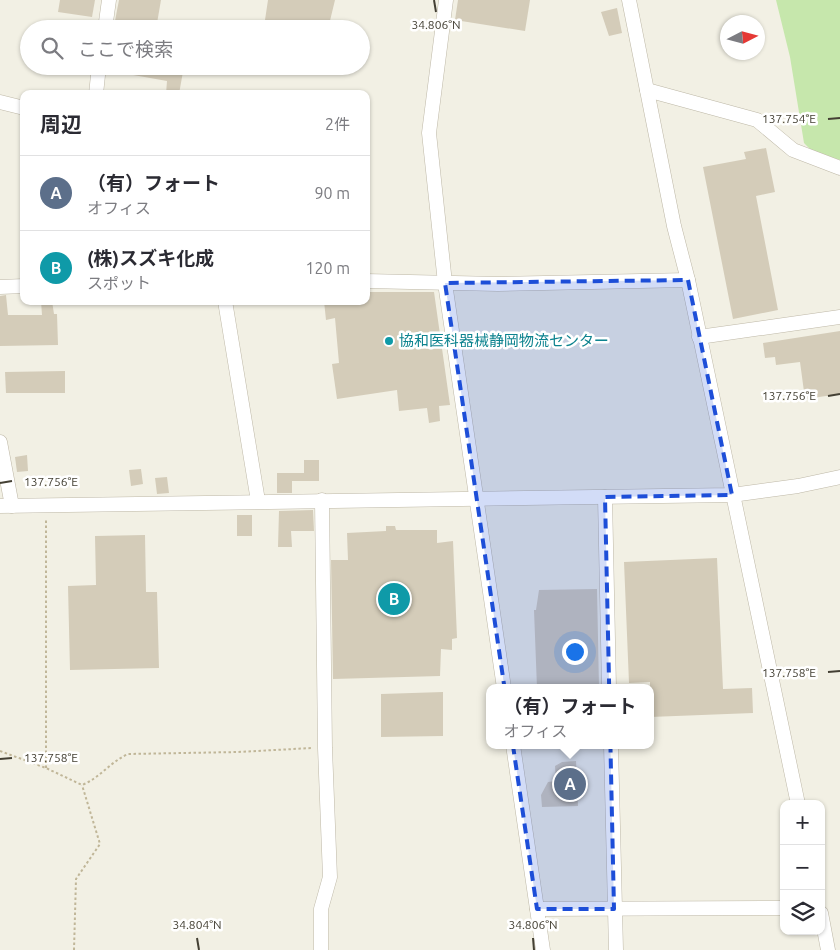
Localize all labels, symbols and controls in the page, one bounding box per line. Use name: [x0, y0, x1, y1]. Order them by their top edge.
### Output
north arrow: [720, 15, 765, 60]
text: 34.806°N: [411, 18, 461, 31]
search box: [20, 20, 370, 75]
icon: search: [38, 34, 66, 62]
text: ここで検索: [78, 38, 173, 60]
text: 周辺: [40, 112, 82, 136]
text: 137.754°E: [762, 112, 816, 125]
text: 2件: [325, 115, 350, 133]
text: （有）フォート: [87, 172, 220, 194]
text: A: [50, 184, 62, 202]
text: 90 m: [314, 184, 350, 202]
text: オフィス: [87, 199, 151, 217]
text: (株)スズキ化成: [87, 247, 214, 269]
text: B: [51, 259, 61, 277]
text: 120 m: [305, 259, 350, 277]
text: スポット: [87, 274, 151, 292]
place label: 協和医科器械静岡物流センター: [399, 332, 609, 349]
marker: 協和医科器械静岡物流センター: [383, 335, 395, 347]
text: 137.756°E: [762, 389, 816, 402]
text: 137.756°E: [24, 475, 78, 488]
pin: B: [378, 580, 410, 618]
your location: [562, 639, 588, 665]
text: 137.758°E: [762, 666, 816, 679]
popup: [486, 684, 654, 749]
text: （有）フォート: [503, 695, 637, 717]
text: オフィス: [503, 722, 567, 740]
text: 137.758°E: [24, 751, 78, 764]
pin: A: [554, 765, 586, 803]
map controls: [780, 800, 825, 935]
button: +: [780, 800, 825, 845]
button: −: [780, 845, 825, 890]
button: layers: [780, 890, 825, 935]
text: 34.804°N: [172, 918, 222, 931]
text: 34.806°N: [508, 918, 558, 931]

